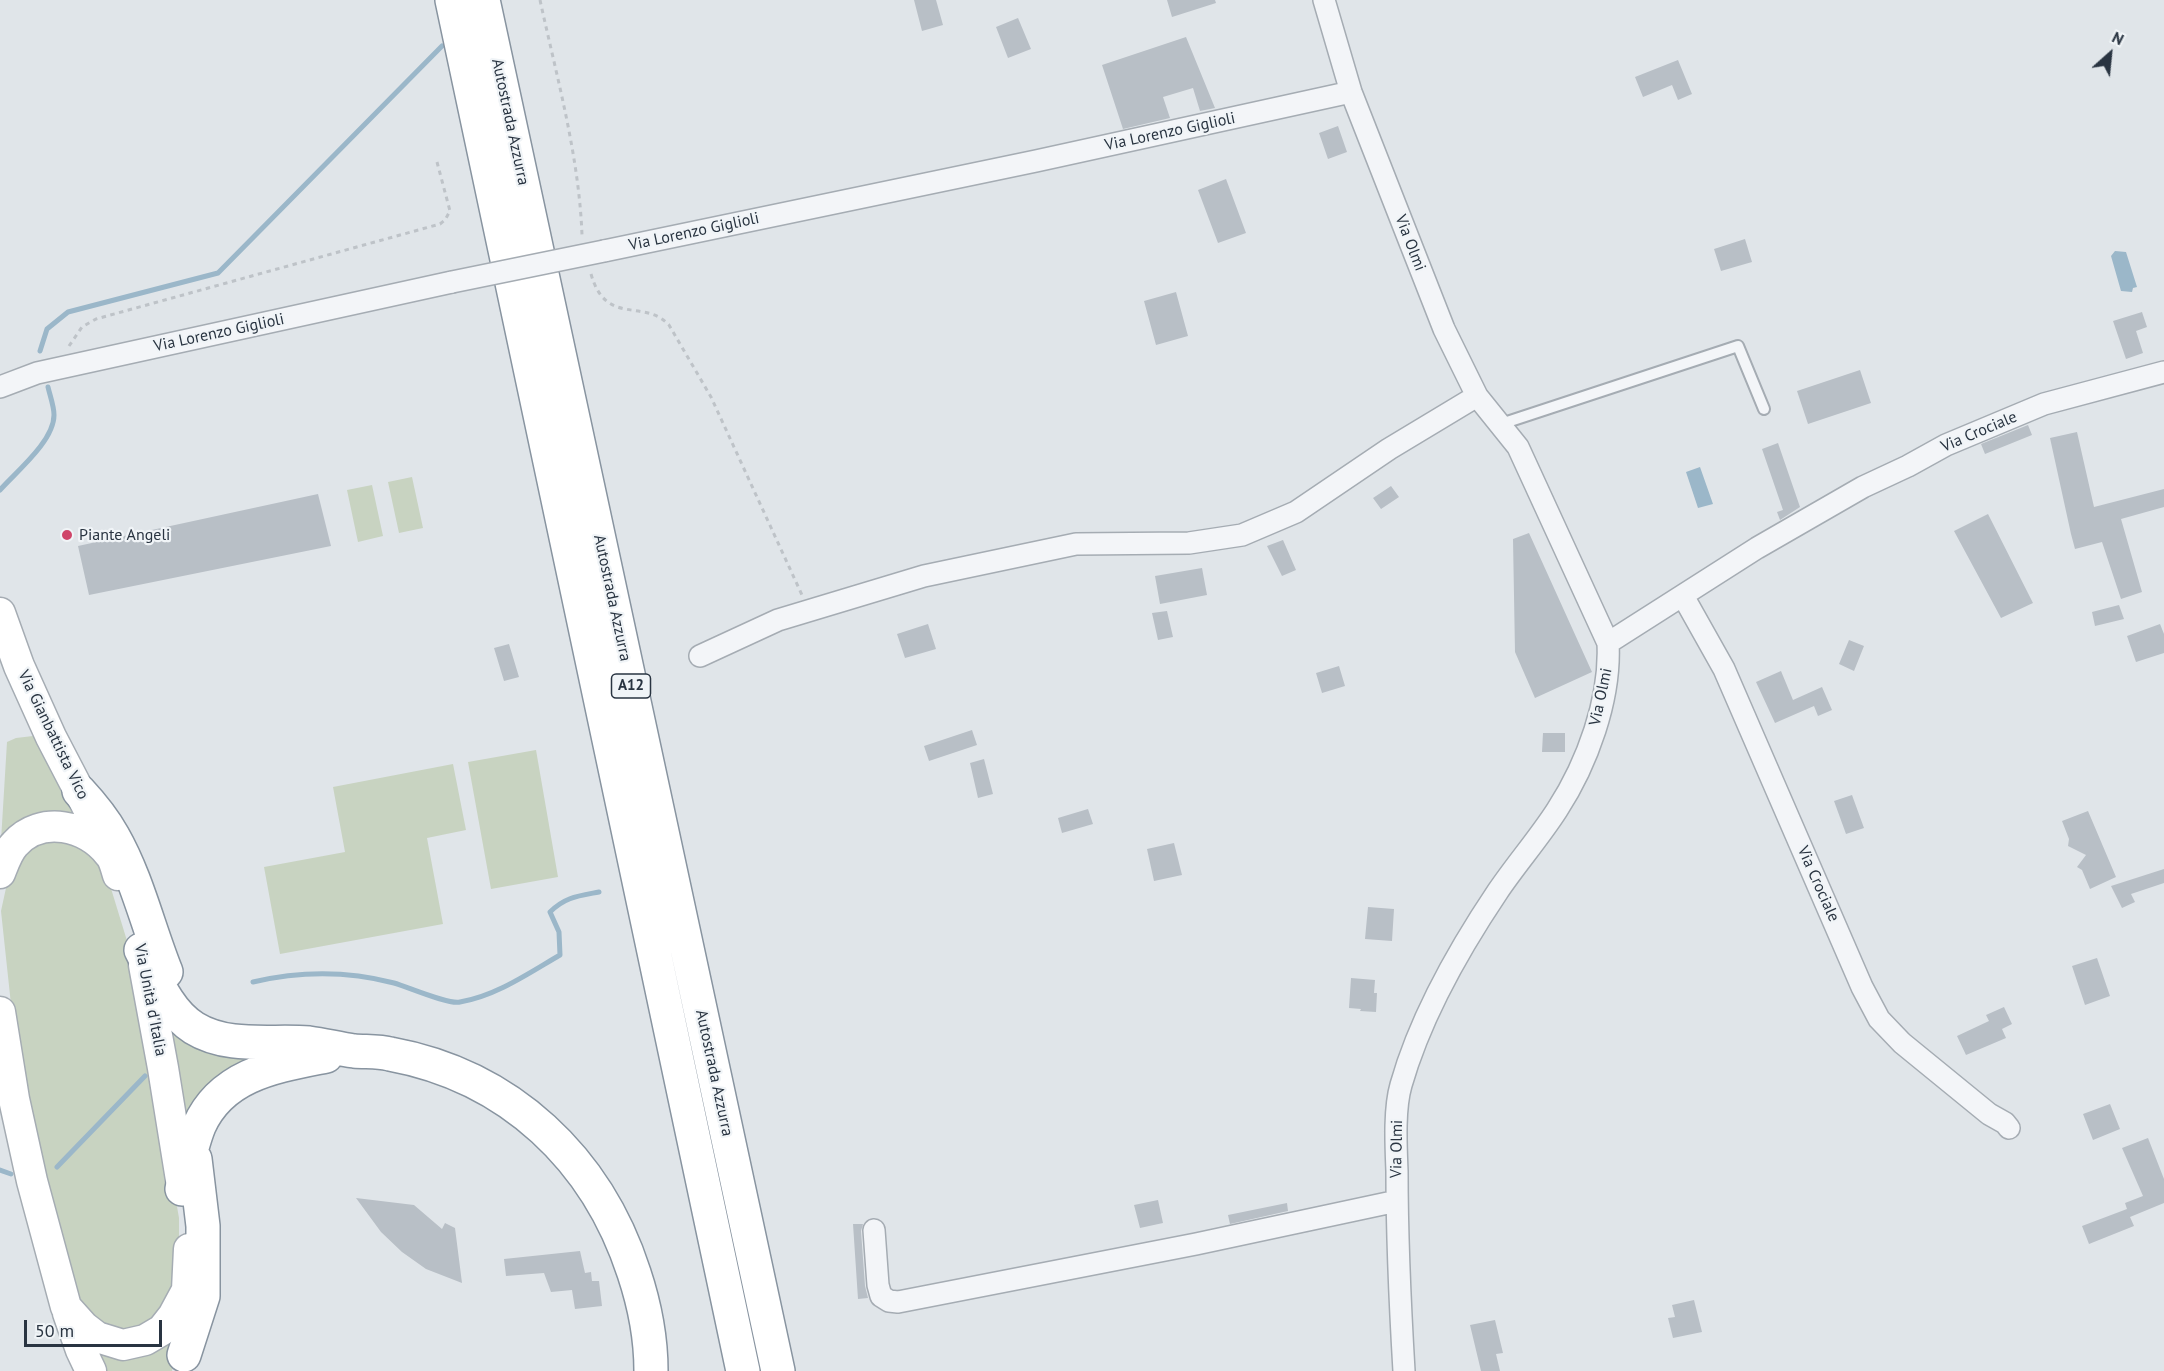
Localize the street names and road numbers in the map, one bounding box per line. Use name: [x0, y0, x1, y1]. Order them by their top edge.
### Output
street label: Autostrada Azzurra: [487, 57, 533, 187]
street label: Via Lorenzo Giglioli: [1103, 109, 1237, 155]
street label: Via Lorenzo Giglioli: [627, 209, 761, 255]
street label: Via Olmi: [1391, 212, 1429, 274]
street label: Via Lorenzo Giglioli: [152, 310, 286, 356]
street label: Via Crociale: [1938, 407, 2020, 457]
street label: Autostrada Azzurra: [589, 533, 635, 663]
street label: Via Olmi: [1586, 666, 1616, 728]
street label: Via Gianbattista Vico: [13, 667, 93, 803]
road number: A12: [612, 674, 650, 698]
street label: Via Crociale: [1793, 843, 1843, 925]
street label: Via Unità d'Italia: [130, 942, 170, 1058]
street label: Autostrada Azzurra: [691, 1008, 737, 1138]
street label: Via Olmi: [1387, 1120, 1407, 1178]

